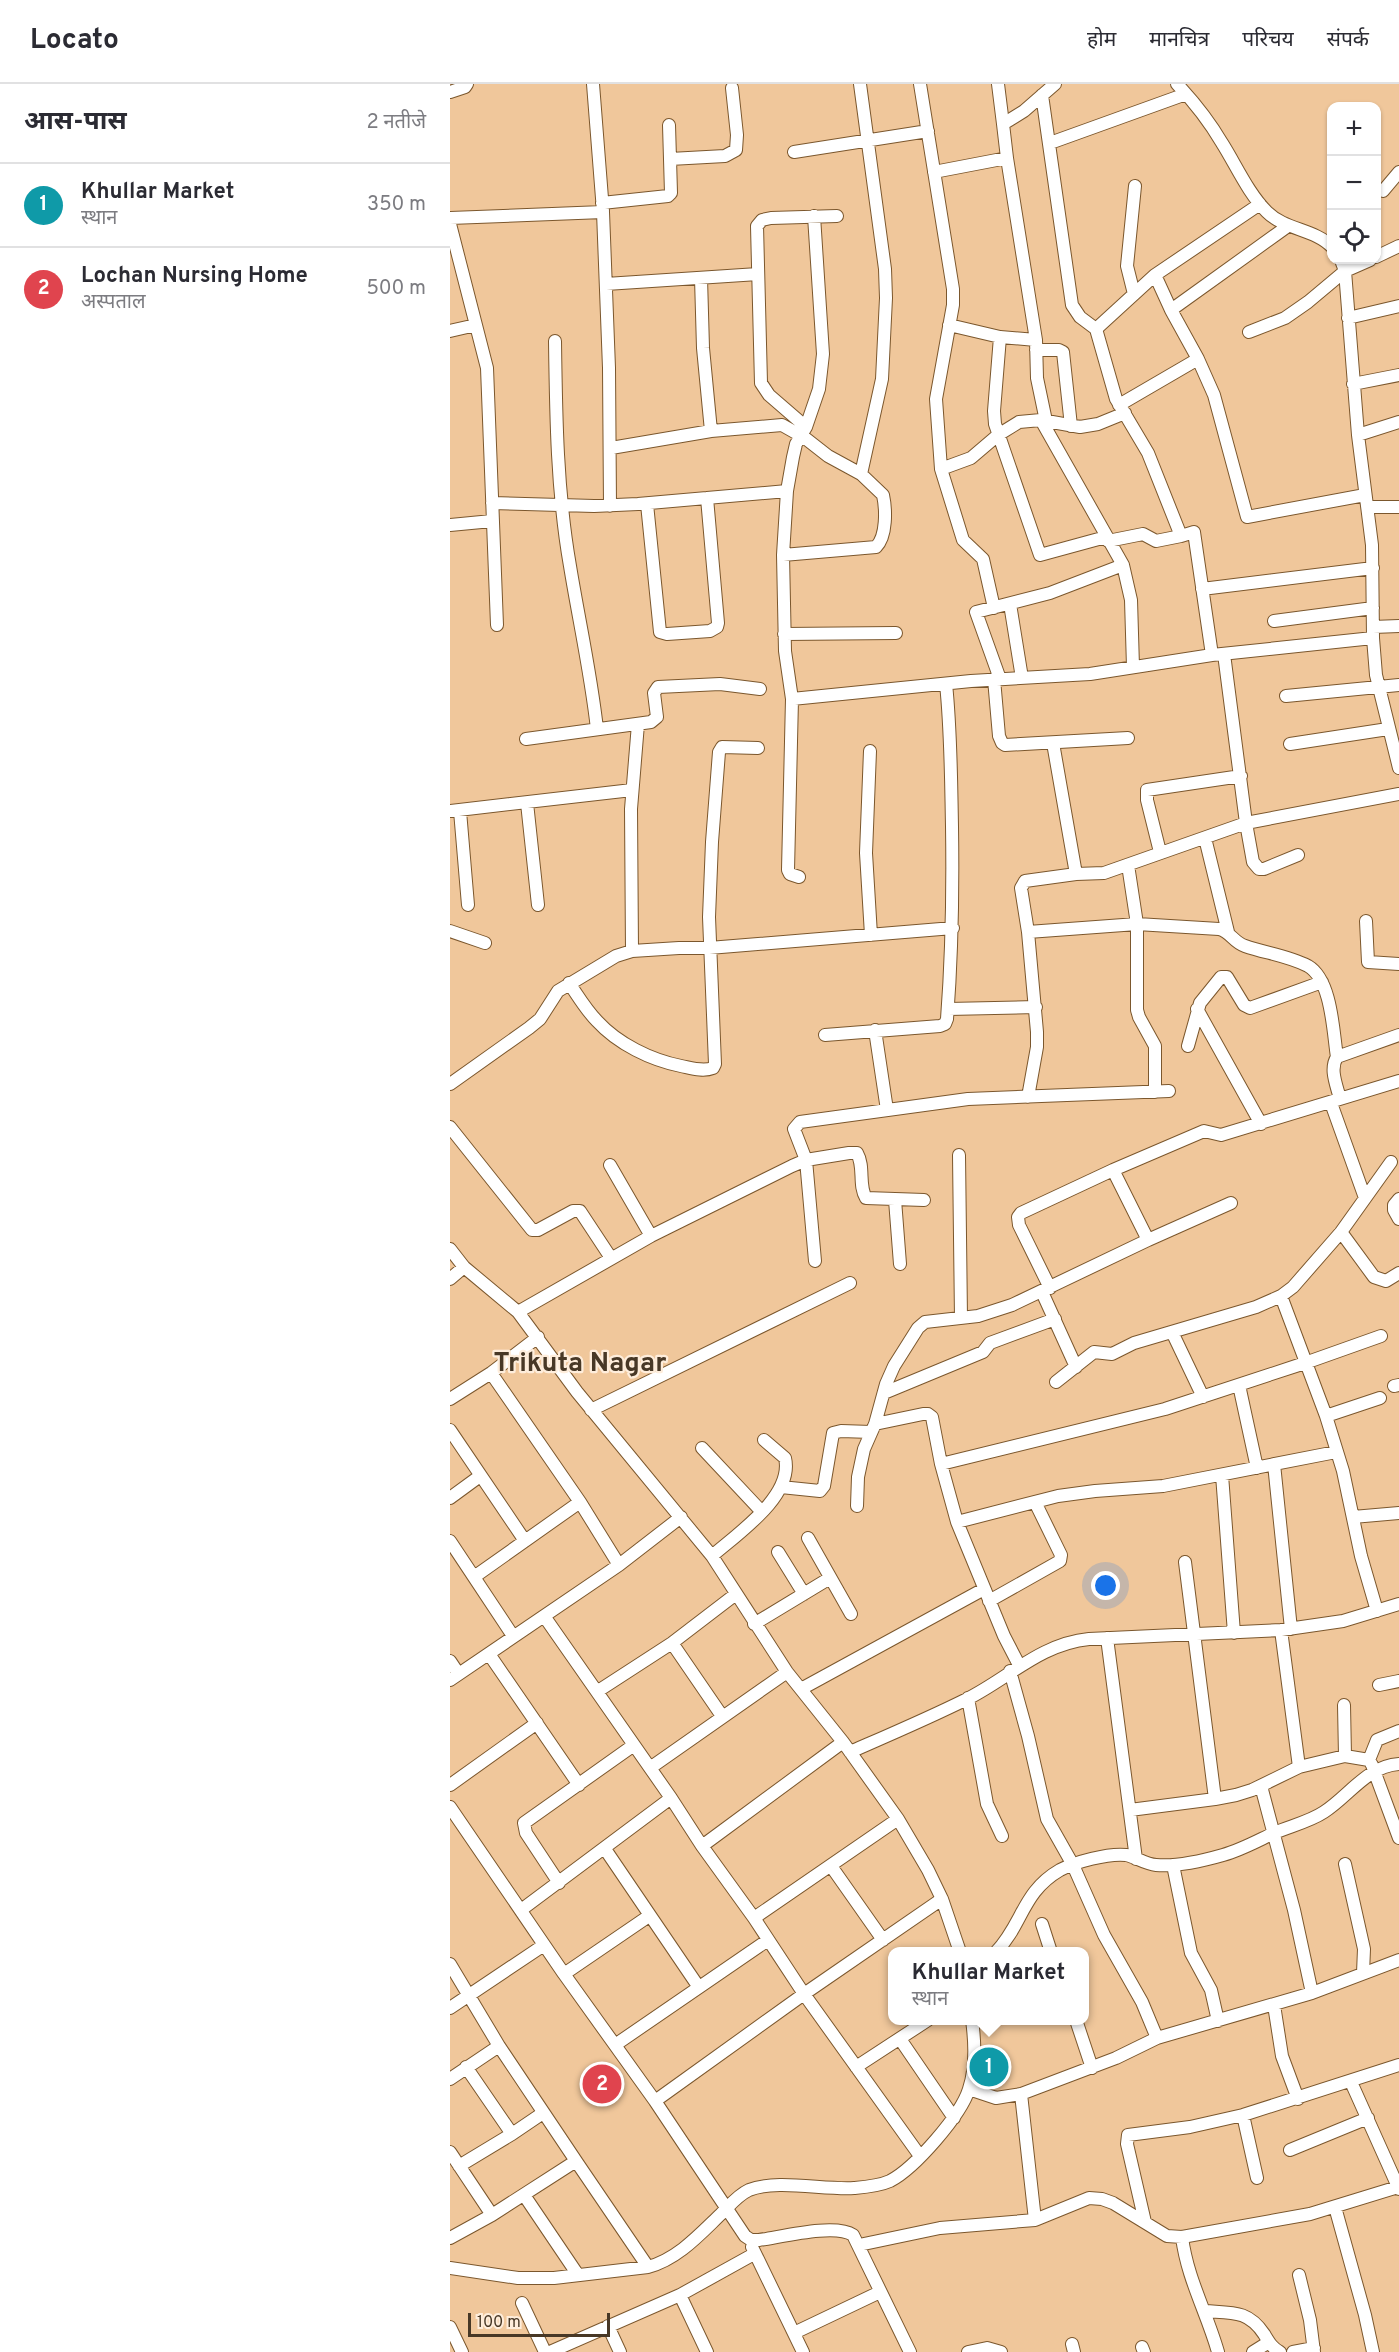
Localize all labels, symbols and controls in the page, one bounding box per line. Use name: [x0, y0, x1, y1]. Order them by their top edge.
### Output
text: Locato: [30, 23, 119, 59]
text: होम: [1087, 27, 1116, 54]
text: मानचित्र: [1149, 27, 1209, 54]
text: परिचय: [1242, 27, 1294, 54]
text: संपर्क: [1327, 27, 1369, 54]
map controls: [1327, 102, 1381, 264]
button: +: [1327, 102, 1381, 156]
text: आस-पास: [24, 106, 127, 139]
text: 2 नतीजे: [367, 110, 426, 136]
button: −: [1327, 156, 1381, 210]
text: Khullar Market: [81, 179, 234, 206]
text: 1: [40, 192, 48, 218]
text: 350 m: [367, 192, 426, 218]
text: स्थान: [81, 206, 117, 232]
button: locate: [1327, 210, 1381, 264]
text: Lochan Nursing Home: [81, 263, 308, 290]
text: 2: [37, 276, 50, 302]
text: 500 m: [366, 276, 426, 302]
text: अस्पताल: [81, 290, 146, 316]
district label: Trikuta Nagar: [494, 1347, 666, 1381]
your location: [1091, 1571, 1120, 1600]
popup: [888, 1947, 1089, 2025]
text: Khullar Market: [912, 1960, 1065, 1987]
text: स्थान: [912, 1987, 948, 2013]
pin: 1: [970, 2044, 1008, 2090]
pin: 2: [582, 2062, 622, 2106]
scale bar: [468, 2310, 610, 2338]
text: 100 m: [477, 2313, 521, 2333]

